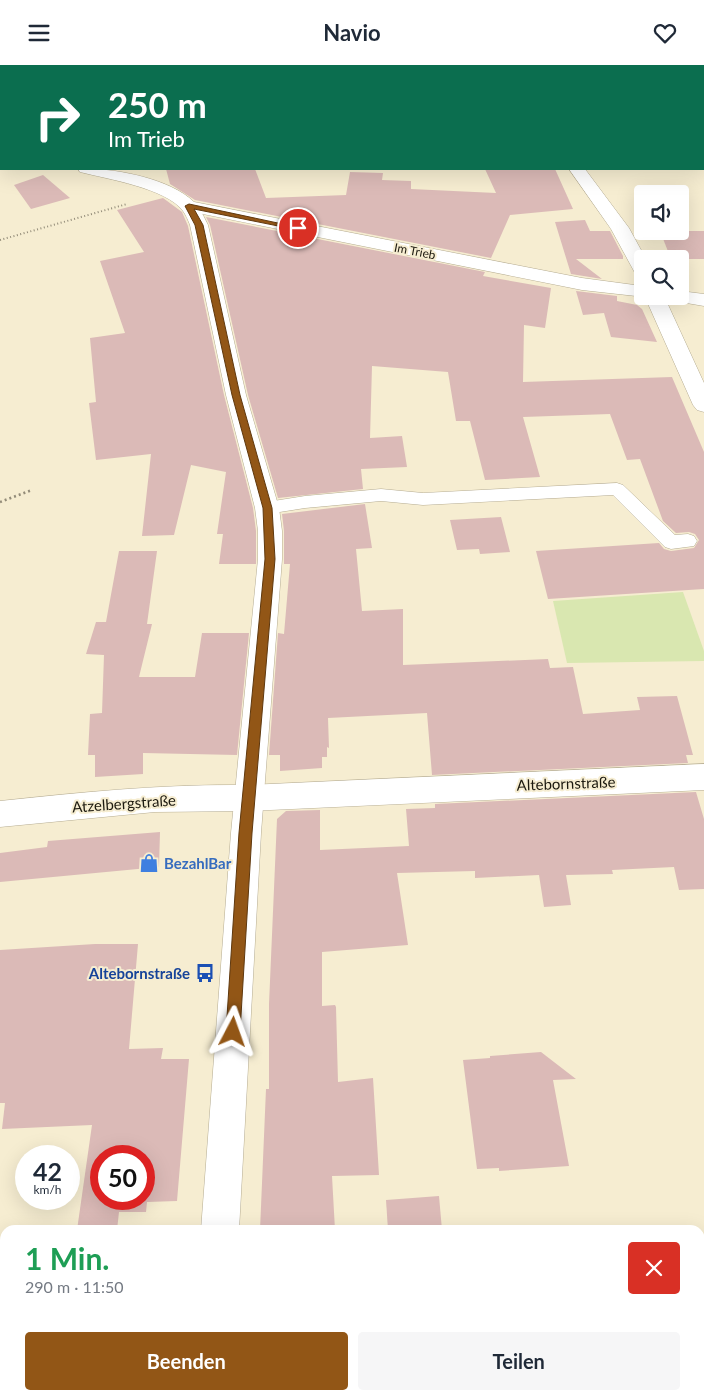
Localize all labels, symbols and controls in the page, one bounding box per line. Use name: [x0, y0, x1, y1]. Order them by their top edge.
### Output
icon: menu: [25, 19, 53, 47]
text: Navio: [323, 19, 381, 46]
icon: heart: [651, 19, 679, 47]
text: 250 m: [108, 83, 207, 125]
icon: right: [25, 85, 90, 150]
text: Im Trieb: [108, 125, 185, 152]
map controls: [634, 185, 689, 305]
button: sound: [634, 185, 689, 240]
pin: [277, 207, 319, 249]
icon: arrive: [284, 214, 312, 242]
street label: Im Trieb: [393, 240, 437, 262]
button: search: [634, 250, 689, 305]
street label: Altebornstraße: [516, 772, 616, 794]
street label: Atzelbergstraße: [72, 790, 177, 816]
shop icon: BezahlBar: [138, 852, 160, 874]
place label: BezahlBar: [164, 854, 232, 872]
bus stop icon: Altebornstraße: [194, 962, 216, 984]
place label: Altebornstraße: [88, 964, 190, 982]
position arrow: [206, 1005, 258, 1057]
speed limit sign: 50: [90, 1145, 155, 1210]
text: 42: [33, 1156, 62, 1186]
text: km/h: [33, 1182, 62, 1197]
text: 1 Min.: [25, 1240, 110, 1276]
button: close: [628, 1242, 680, 1294]
text: 290 m · 11:50: [25, 1277, 124, 1296]
button: Beenden: [25, 1332, 348, 1390]
button: Teilen: [358, 1332, 680, 1390]

